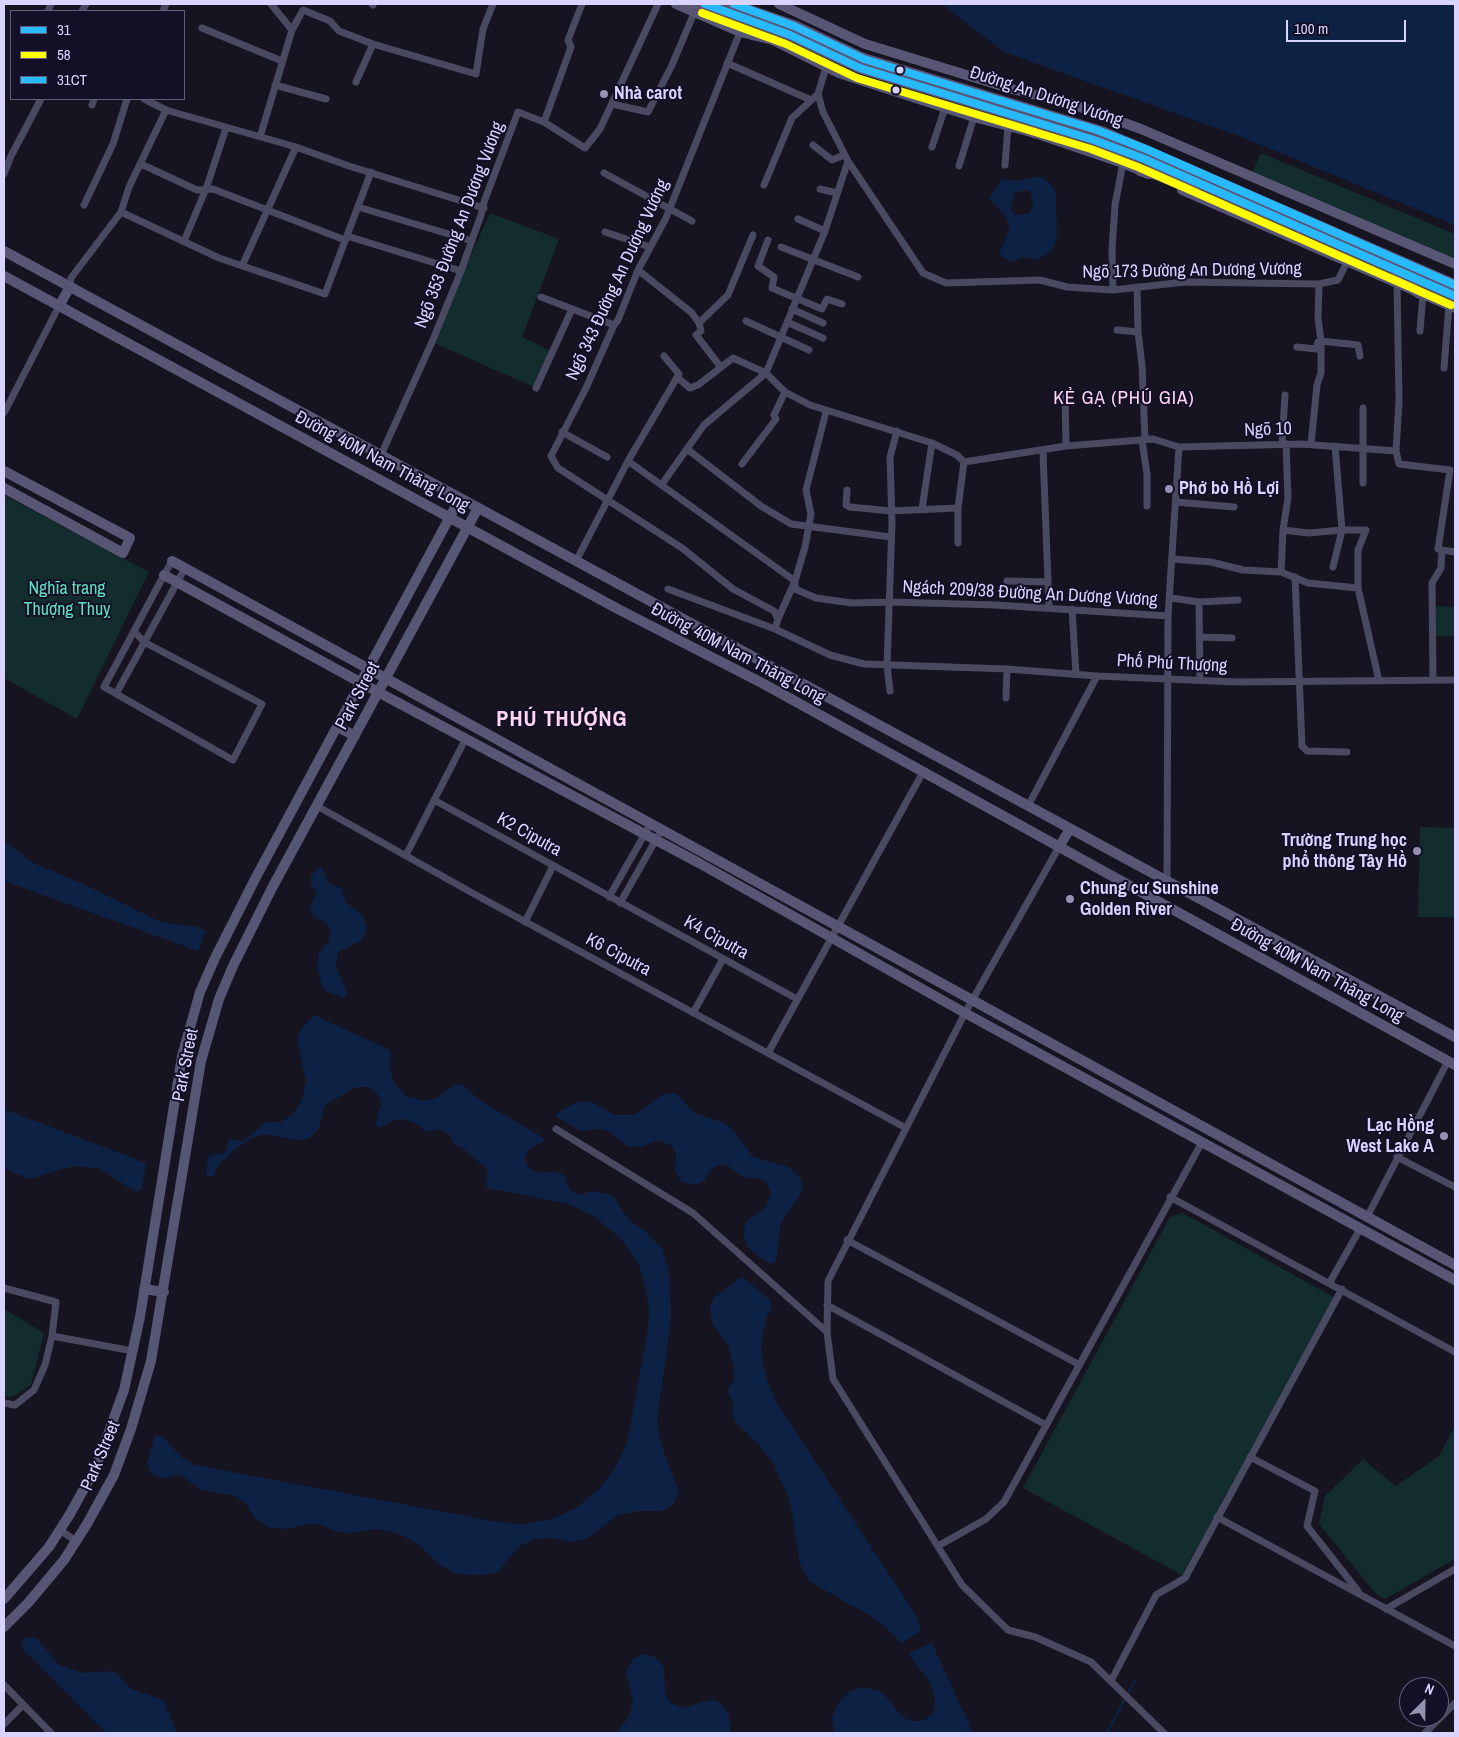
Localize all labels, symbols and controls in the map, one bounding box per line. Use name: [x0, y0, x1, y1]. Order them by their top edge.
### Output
legend: [10, 10, 185, 100]
scale bar: [1289, 10, 1409, 42]
text: 100 m: [1294, 18, 1328, 39]
text: 31: [57, 19, 71, 40]
text: 58: [57, 44, 71, 65]
street label: Đường An Dương Vương: [967, 62, 1125, 132]
unlabelled marker: [895, 65, 905, 75]
text: 31CT: [57, 69, 87, 90]
place label: Nhà carot: [614, 83, 682, 105]
unlabelled marker: [891, 85, 901, 95]
marker: Nhà carot: [598, 88, 610, 100]
street label: Ngõ 353 Đường An Dương Vương: [411, 119, 509, 331]
street label: Ngõ 343 Đường An Dương Vương: [562, 176, 674, 384]
street label: Ngõ 173 Đường An Dương Vương: [1082, 258, 1302, 284]
district label: KẺ GẠ (PHÚ GIA): [1051, 388, 1197, 410]
street label: Đường 40M Nam Thăng Long: [291, 407, 473, 517]
street label: Ngõ 10: [1244, 418, 1292, 442]
place label: Phở bò Hồ Lợi: [1179, 478, 1279, 500]
marker: Phở bò Hồ Lợi: [1163, 483, 1175, 495]
street label: Ngách 209/38 Đường An Dương Vương: [902, 577, 1158, 611]
park label: Nghĩa trang Thượng Thuỵ: [24, 578, 110, 620]
street label: Đường 40M Nam Thăng Long: [647, 599, 829, 709]
street label: Phố Phú Thượng: [1116, 650, 1228, 678]
street label: Park Street: [331, 658, 385, 734]
district label: PHÚ THƯỢNG: [495, 707, 629, 733]
street label: K2 Ciputra: [493, 808, 565, 862]
place label: Trường Trung học phổ thông Tây Hồ: [1282, 830, 1407, 872]
marker: Trường Trung học phổ thông Tây Hồ: [1411, 845, 1423, 857]
place label: Chung cư Sunshine Golden River: [1080, 878, 1219, 921]
marker: Chung cư Sunshine Golden River: [1064, 893, 1076, 905]
street label: K4 Ciputra: [680, 911, 752, 965]
street label: Đường 40M Nam Thăng Long: [1227, 914, 1407, 1028]
street label: K6 Ciputra: [582, 929, 654, 981]
street label: Park Street: [168, 1027, 204, 1103]
place label: Lạc Hồng West Lake A: [1346, 1115, 1434, 1158]
marker: Lạc Hồng West Lake A: [1438, 1130, 1450, 1142]
street label: Park Street: [77, 1418, 125, 1494]
north arrow: [1399, 1677, 1449, 1727]
text: N: [1422, 1679, 1437, 1699]

